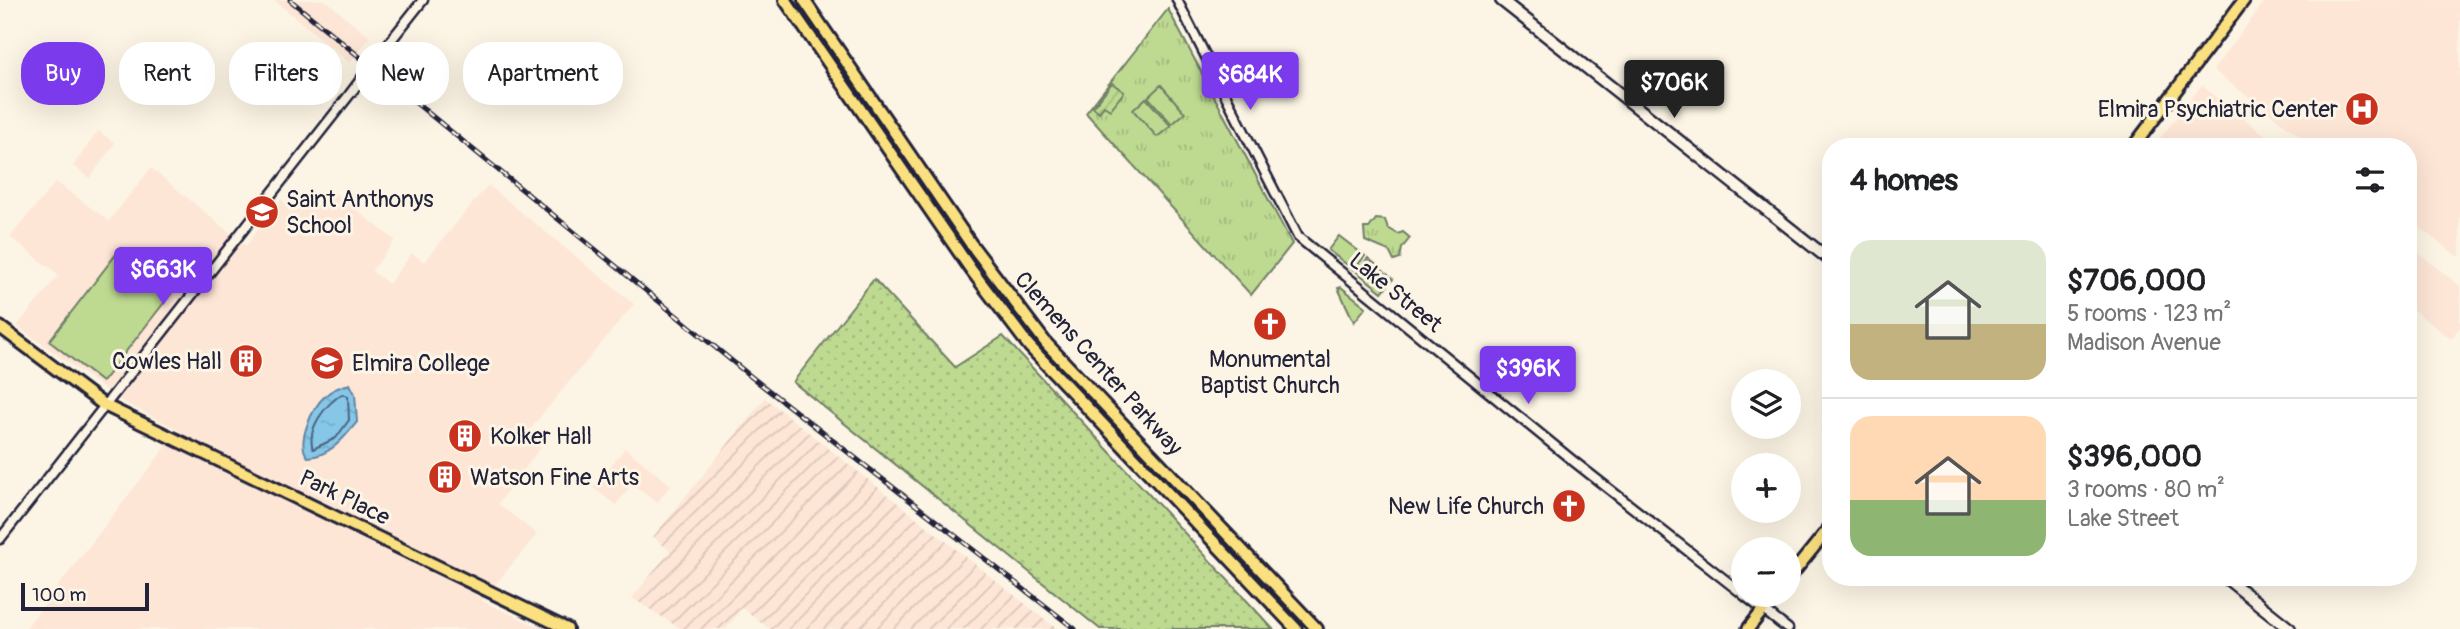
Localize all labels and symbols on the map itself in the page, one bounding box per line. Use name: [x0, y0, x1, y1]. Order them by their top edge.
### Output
pin: $684K: [1201, 52, 1299, 112]
pin: $706K: [1625, 60, 1723, 120]
hospital icon: Elmira Psychiatric Center: [2343, 90, 2381, 128]
place label: Elmira Psychiatric Center: [2098, 95, 2338, 124]
place label: Saint Anthonys School: [286, 185, 434, 240]
school or university icon: Saint Anthonys School: [243, 193, 281, 231]
street label: Lake Street: [1343, 246, 1449, 339]
pin: $663K: [114, 247, 212, 307]
street label: Clemens Center Parkway: [1008, 265, 1189, 462]
church icon: Monumental Baptist Church: [1251, 305, 1289, 343]
building icon: Cowles Hall: [227, 342, 265, 380]
school or university icon: Elmira College: [308, 344, 346, 382]
place label: Monumental Baptist Church: [1200, 345, 1340, 400]
pin: $396K: [1479, 346, 1577, 406]
place label: Cowles Hall: [112, 347, 222, 376]
place label: Elmira College: [352, 349, 490, 378]
building icon: Kolker Hall: [446, 417, 484, 455]
place label: Kolker Hall: [490, 422, 592, 451]
building icon: Watson Fine Arts: [426, 458, 464, 496]
street label: Park Place: [295, 463, 395, 532]
place label: Watson Fine Arts: [470, 463, 639, 492]
church icon: New Life Church: [1550, 487, 1588, 525]
place label: New Life Church: [1388, 492, 1544, 521]
scale bar: [21, 580, 149, 612]

